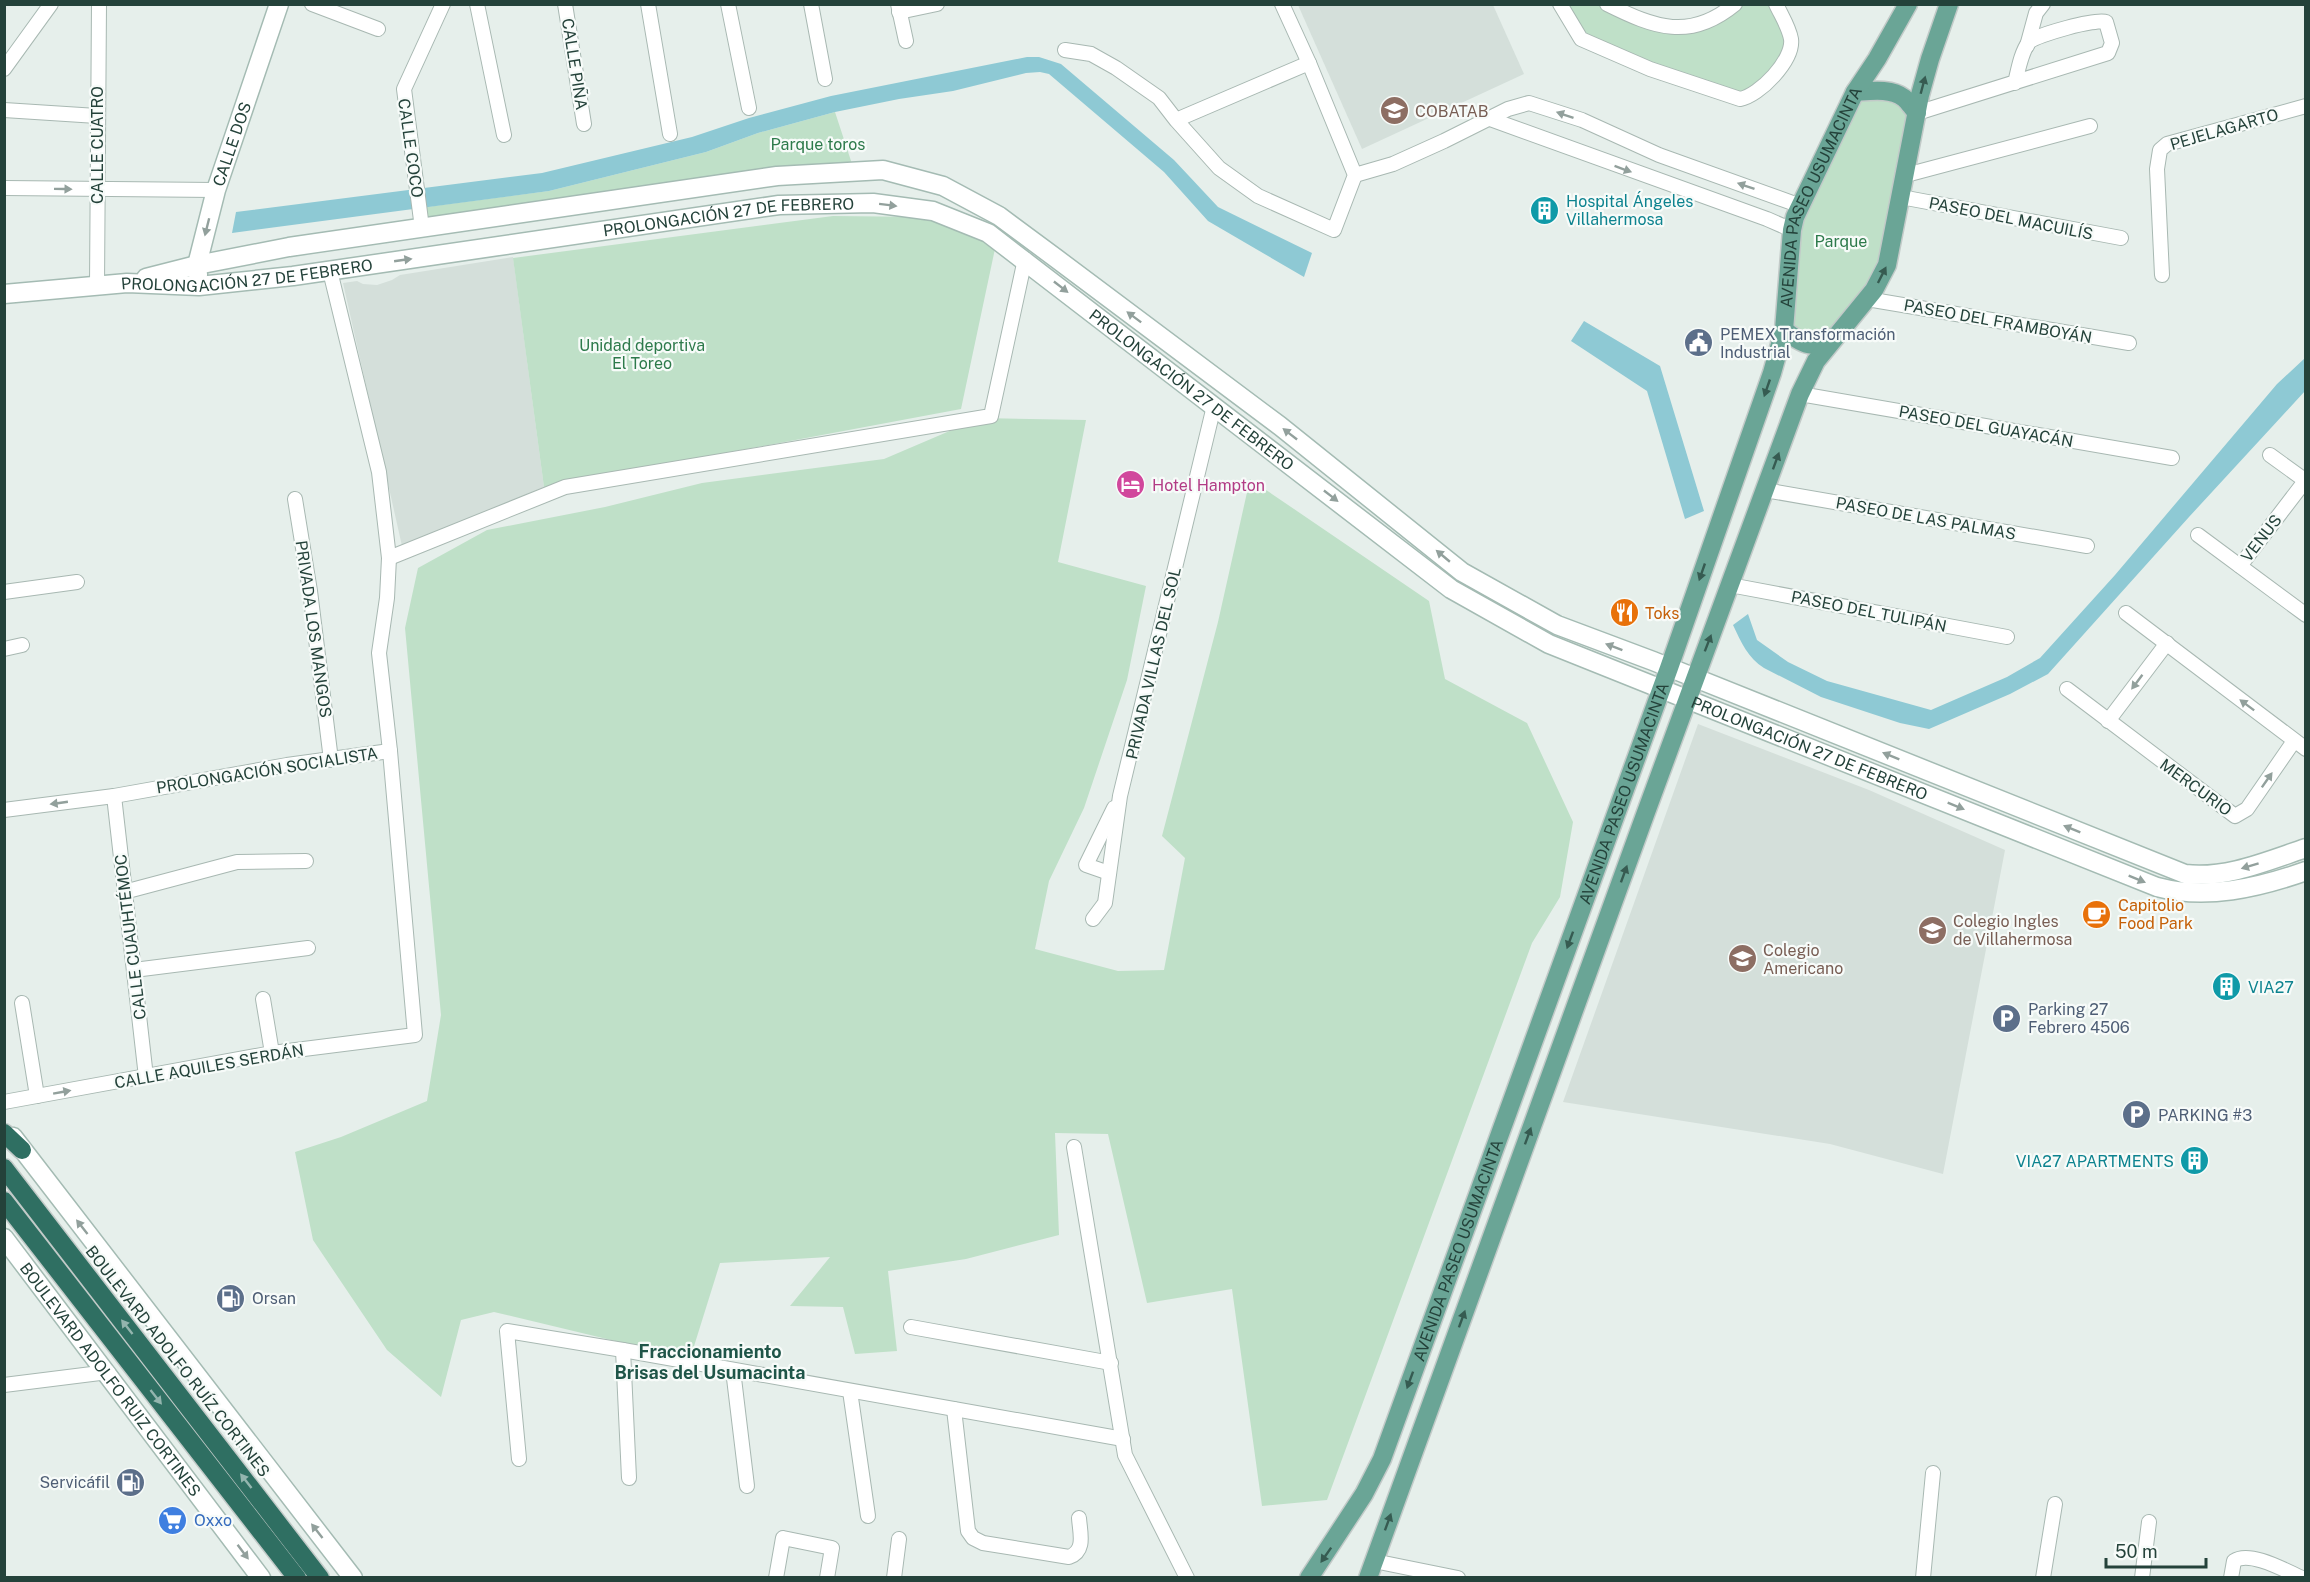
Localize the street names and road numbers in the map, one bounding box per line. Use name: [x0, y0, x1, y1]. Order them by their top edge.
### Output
street label: CALLE PIÑA: [558, 17, 592, 111]
street label: AVENIDA PASEO USUMACINTA: [1777, 84, 1866, 309]
street label: CALLE CUATRO: [88, 86, 107, 204]
street label: CALLE COCO: [394, 97, 427, 199]
street label: CALLE DOS: [209, 99, 255, 189]
street label: PEJELAGARTO: [2168, 105, 2281, 154]
street label: PASEO DEL MACUILÍS: [1927, 192, 2095, 244]
street label: PROLONGACIÓN 27 DE FEBRERO: [602, 194, 854, 241]
street label: PROLONGACIÓN 27 DE FEBRERO: [120, 255, 374, 296]
street label: PASEO DEL FRAMBOYÁN: [1902, 295, 2094, 347]
street label: PROLONGACIÓN 27 DE FEBRERO: [1085, 305, 1297, 475]
street label: PASEO DEL GUAYACÁN: [1897, 401, 2075, 451]
street label: PASEO DE LAS PALMAS: [1834, 493, 2017, 544]
street label: VENUS: [2237, 511, 2286, 566]
street label: PRIVADA LOS MANGOS: [292, 539, 335, 719]
street label: PRIVADA VILLAS DEL SOL: [1122, 565, 1185, 761]
street label: PASEO DEL TULIPÁN: [1790, 586, 1948, 636]
street label: AVENIDA PASEO USUMACINTA: [1575, 680, 1673, 907]
street label: PROLONGACIÓN 27 DE FEBRERO: [1688, 693, 1930, 804]
street label: PROLONGACIÓN SOCIALISTA: [155, 743, 379, 797]
street label: MERCURIO: [2156, 755, 2235, 820]
street label: CALLE CUAUHTÉMOC: [110, 853, 150, 1021]
street label: CALLE AQUILES SERDÁN: [113, 1039, 305, 1093]
street label: AVENIDA PASEO USUMACINTA: [1409, 1137, 1507, 1364]
street label: BOULEVARD ADOLFO RUÍZ CORTINES: [82, 1241, 274, 1481]
street label: BOULEVARD ADOLFO RUIZ CORTINES: [16, 1259, 205, 1500]

